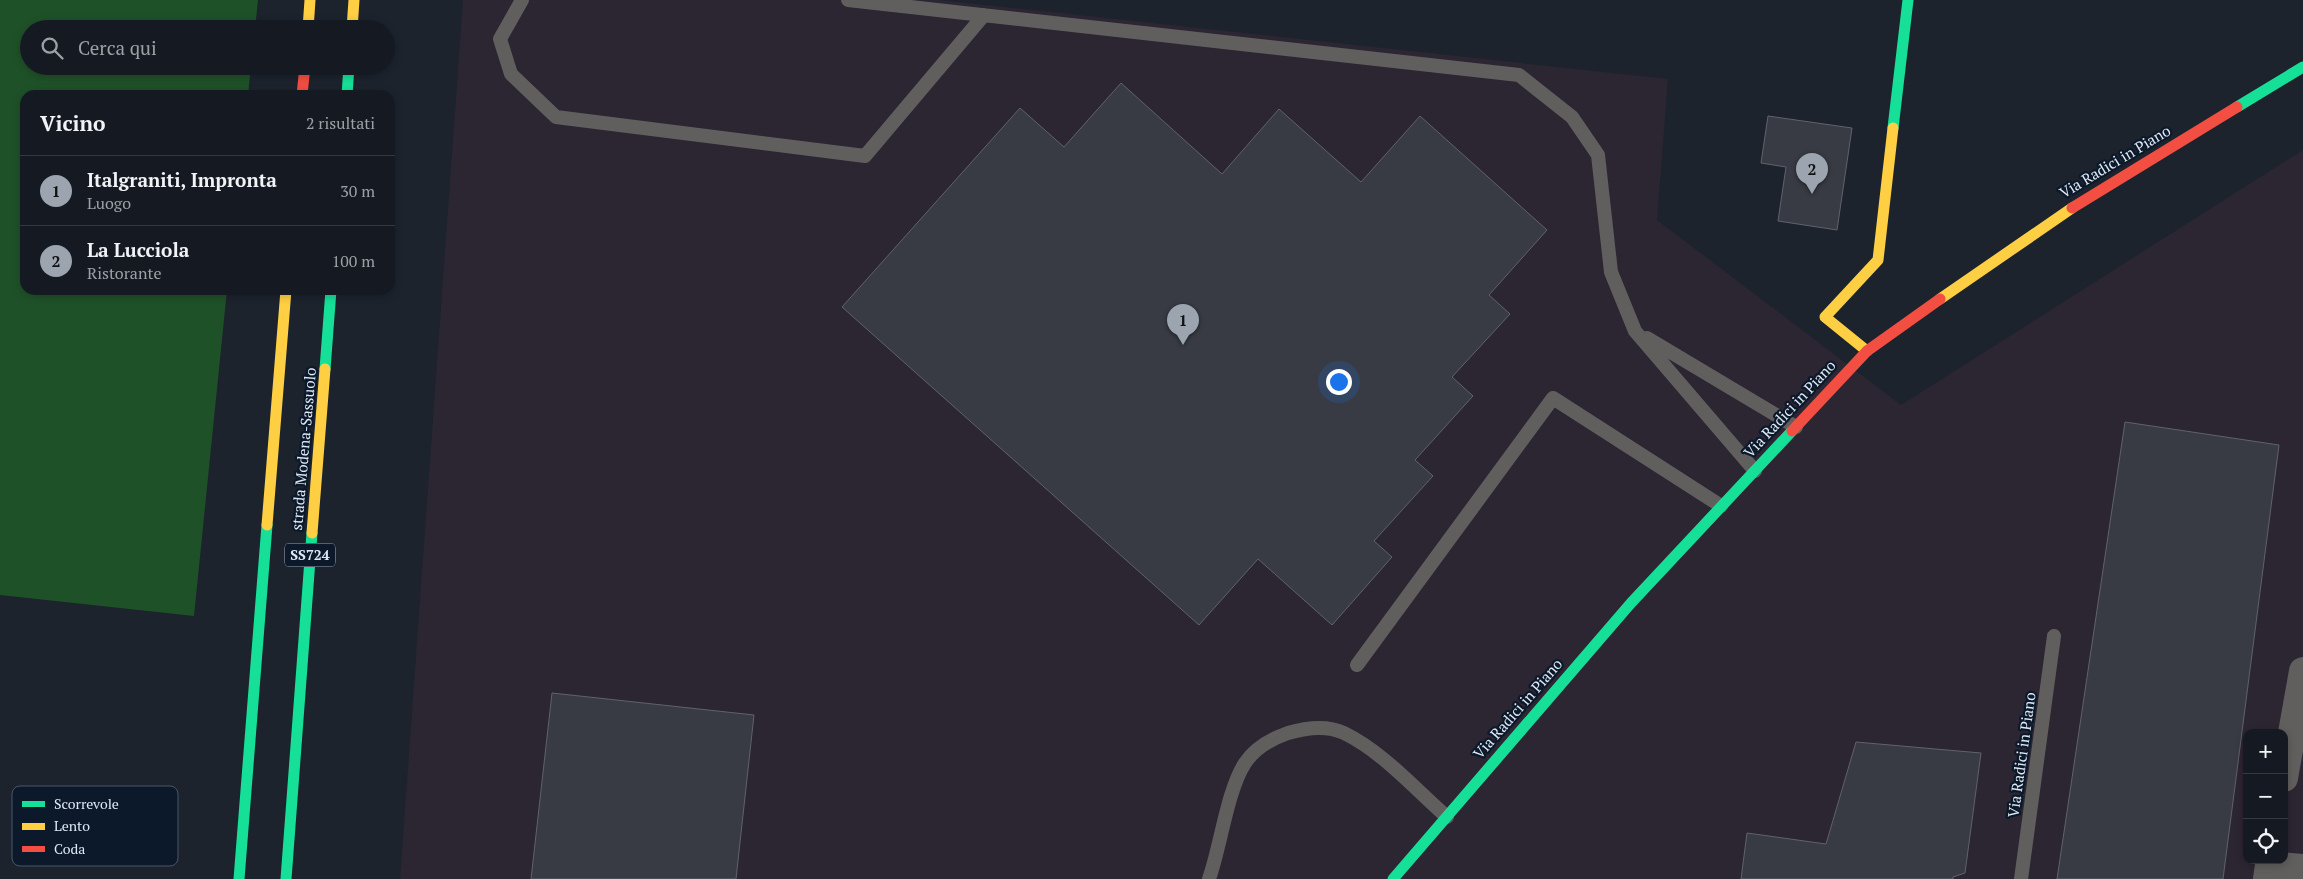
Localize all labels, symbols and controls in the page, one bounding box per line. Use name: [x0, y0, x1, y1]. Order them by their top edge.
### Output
search box: [20, 20, 395, 75]
icon: search: [38, 34, 66, 62]
text: Cerca qui: [78, 35, 157, 60]
text: Vicino: [40, 109, 106, 137]
text: 2 risultati: [306, 112, 375, 134]
street label: Via Radici in Piano: [2055, 120, 2174, 202]
pin: 2: [1796, 153, 1828, 194]
text: Italgraniti, Impronta: [87, 167, 277, 192]
text: 1: [51, 180, 61, 202]
text: 30 m: [340, 180, 375, 202]
text: Luogo: [87, 192, 131, 214]
text: La Lucciola: [87, 237, 189, 262]
text: 2: [51, 250, 61, 272]
text: 100 m: [332, 250, 375, 272]
text: Ristorante: [87, 262, 161, 284]
pin: 1: [1167, 304, 1199, 345]
street label: Via Radici in Piano: [1739, 355, 1840, 461]
street label: strada Modena-Sassuolo: [286, 367, 320, 531]
your location: [1326, 369, 1352, 395]
road number: SS724: [285, 544, 335, 566]
street label: Via Radici in Piano: [1468, 654, 1566, 763]
street label: Via Radici in Piano: [2002, 691, 2040, 819]
map controls: [2243, 729, 2288, 864]
button: +: [2243, 729, 2288, 774]
button: −: [2243, 774, 2288, 819]
legend: [12, 786, 178, 866]
text: Scorrevole: [54, 794, 119, 813]
text: Lento: [54, 816, 90, 835]
button: locate: [2243, 819, 2288, 864]
text: Coda: [54, 839, 85, 858]

